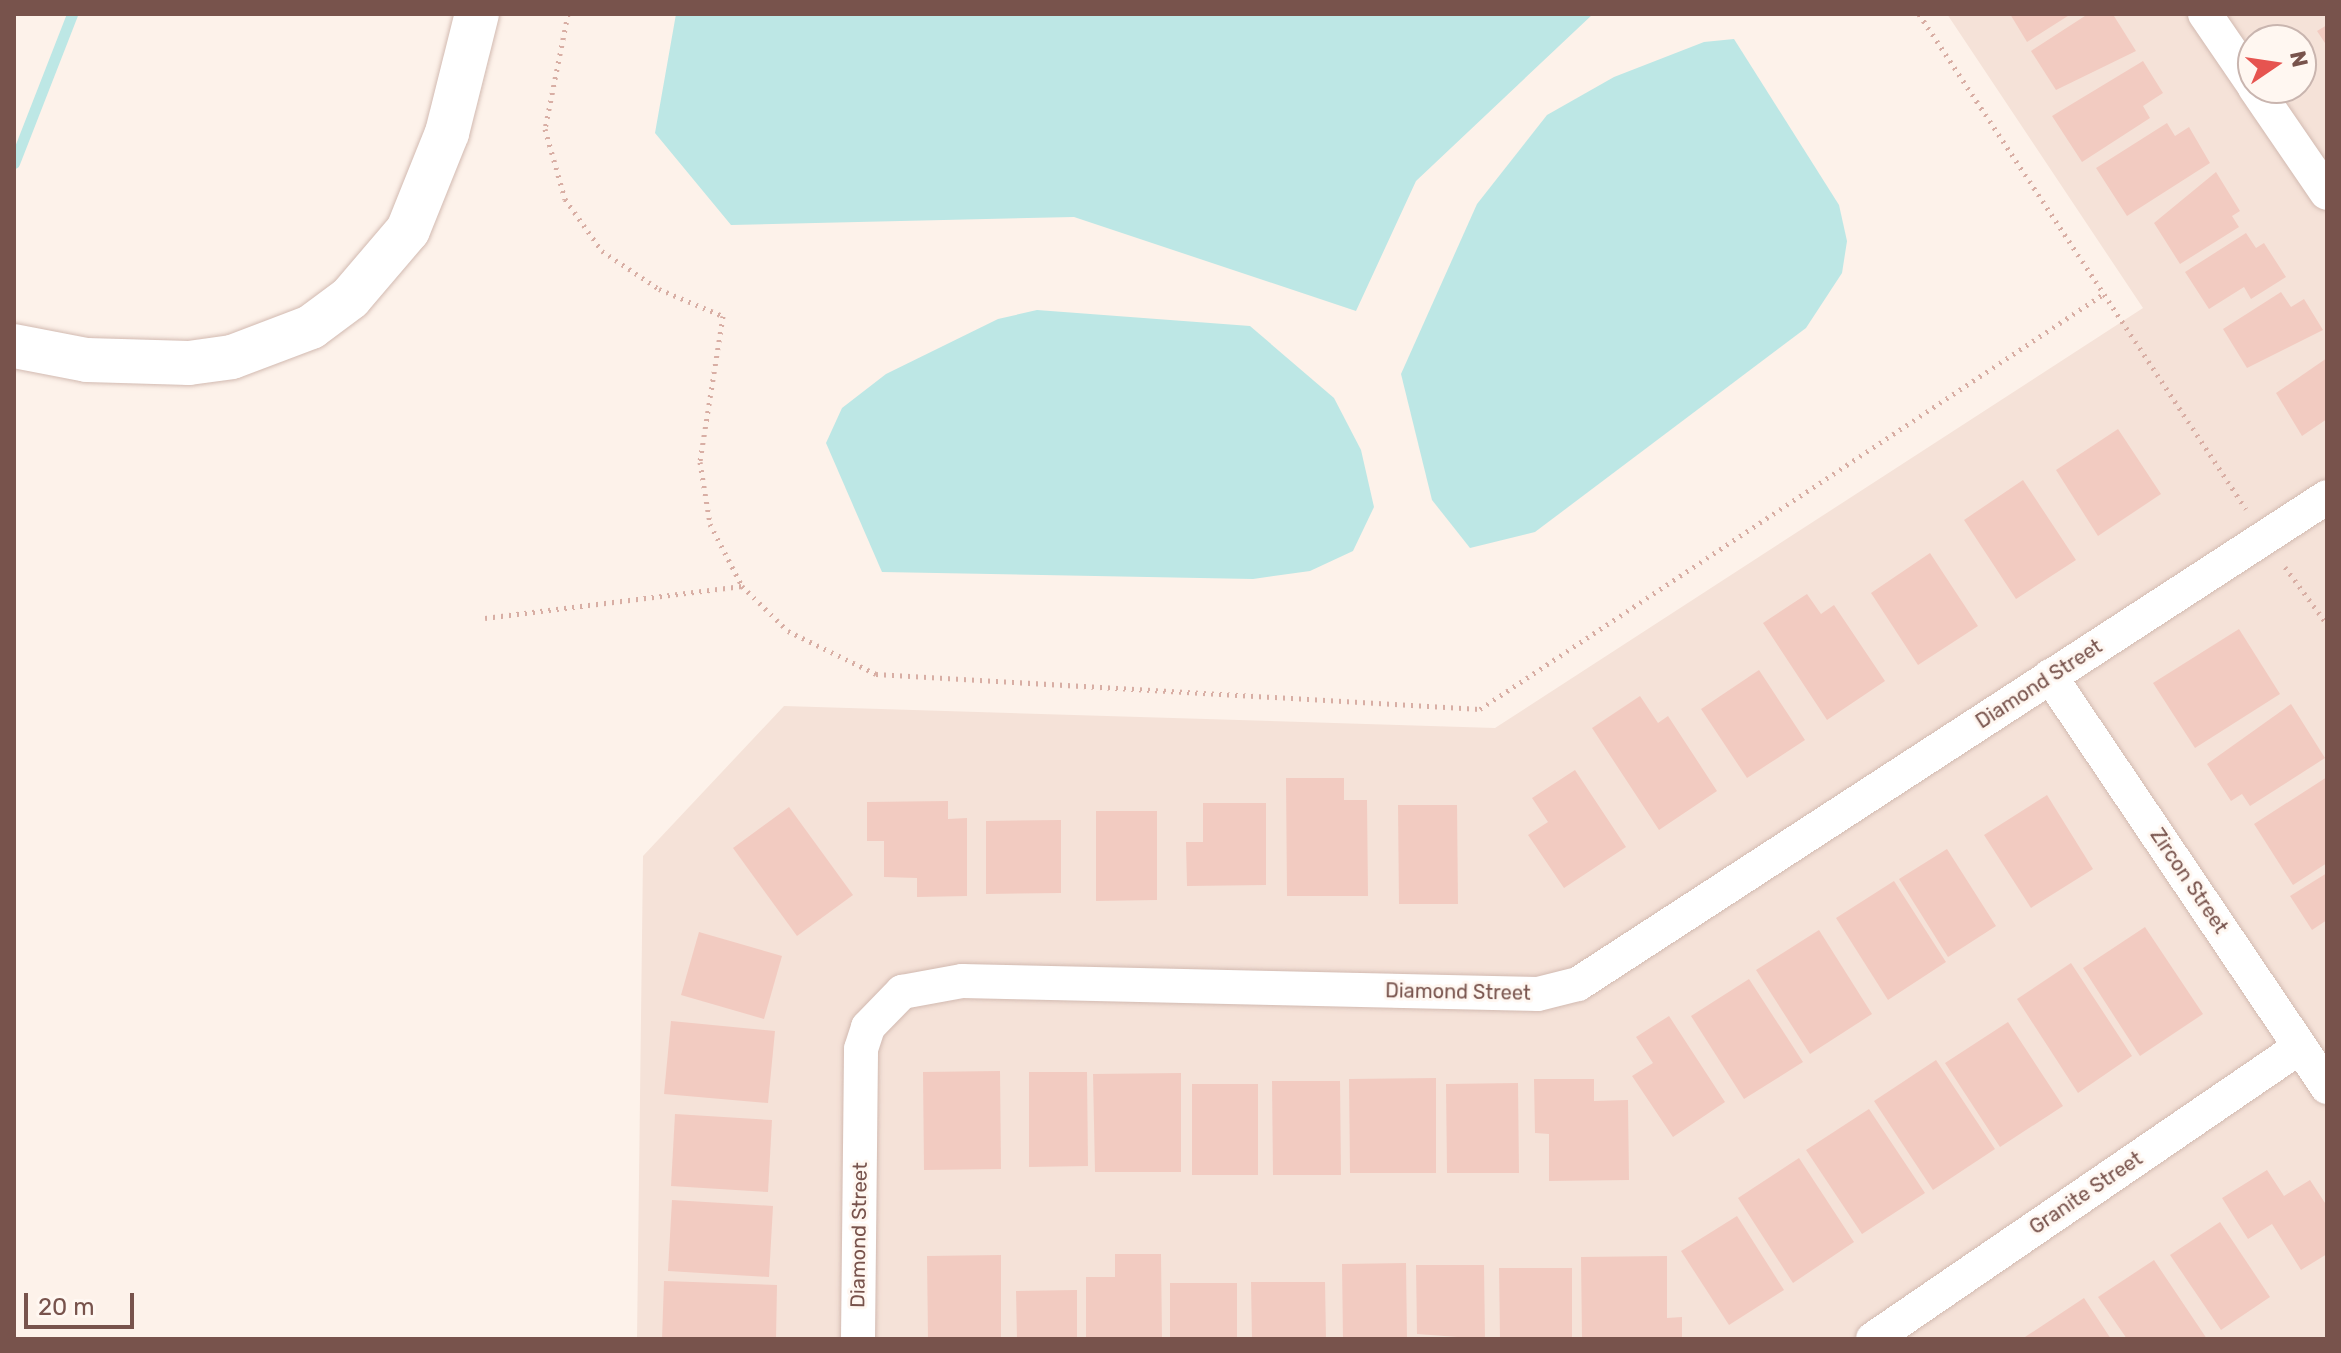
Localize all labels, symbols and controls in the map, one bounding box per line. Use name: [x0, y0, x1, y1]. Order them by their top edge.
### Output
north arrow: [2237, 24, 2317, 104]
text: N: [2284, 48, 2314, 70]
street label: Diamond Street: [1971, 634, 2107, 734]
street label: Zircon Street: [2145, 824, 2233, 938]
street label: Diamond Street: [1385, 979, 1531, 1005]
street label: Granite Street: [2025, 1146, 2147, 1240]
street label: Diamond Street: [846, 1162, 872, 1308]
scale bar: [28, 1277, 138, 1327]
text: 20 m: [38, 1293, 95, 1321]

